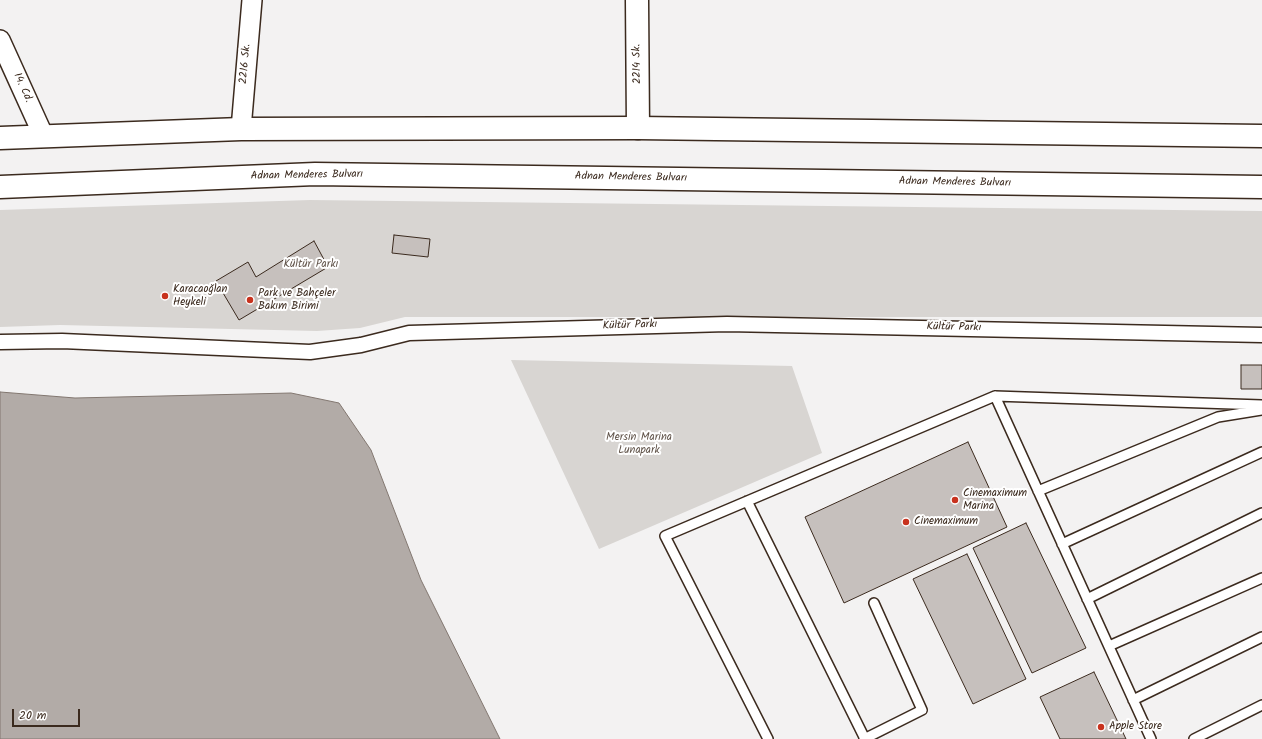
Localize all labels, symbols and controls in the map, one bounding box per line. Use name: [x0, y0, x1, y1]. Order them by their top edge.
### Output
street label: 2216 Sk.: [238, 43, 254, 85]
street label: 2214 Sk.: [631, 44, 645, 84]
street label: 14. Cd.: [10, 71, 34, 105]
street label: Adnan Menderes Bulvarı: [251, 168, 363, 184]
street label: Adnan Menderes Bulvarı: [575, 170, 687, 186]
street label: Adnan Menderes Bulvarı: [899, 175, 1011, 191]
park label: Kültür Parkı: [284, 258, 338, 272]
place label: Karacaoğlan Heykeli: [173, 283, 227, 309]
place label: Park ve Bahçeler Bakım Birimi: [258, 287, 336, 313]
marker: Karacaoğlan Heykeli: [160, 291, 170, 301]
marker: Park ve Bahçeler Bakım Birimi: [245, 295, 255, 305]
street label: Kültür Parkı: [602, 318, 658, 334]
street label: Kültür Parkı: [926, 321, 982, 335]
park label: Mersin Marina Lunapark: [606, 431, 672, 457]
place label: Cinemaximum Marina: [963, 487, 1027, 513]
marker: Cinemaximum Marina: [950, 495, 960, 505]
place label: Cinemaximum: [914, 515, 978, 529]
marker: Cinemaximum: [901, 517, 911, 527]
scale bar: [14, 701, 82, 727]
text: 20 m: [19, 706, 46, 725]
place label: Apple Store: [1109, 720, 1162, 734]
marker: Apple Store: [1096, 722, 1106, 732]

